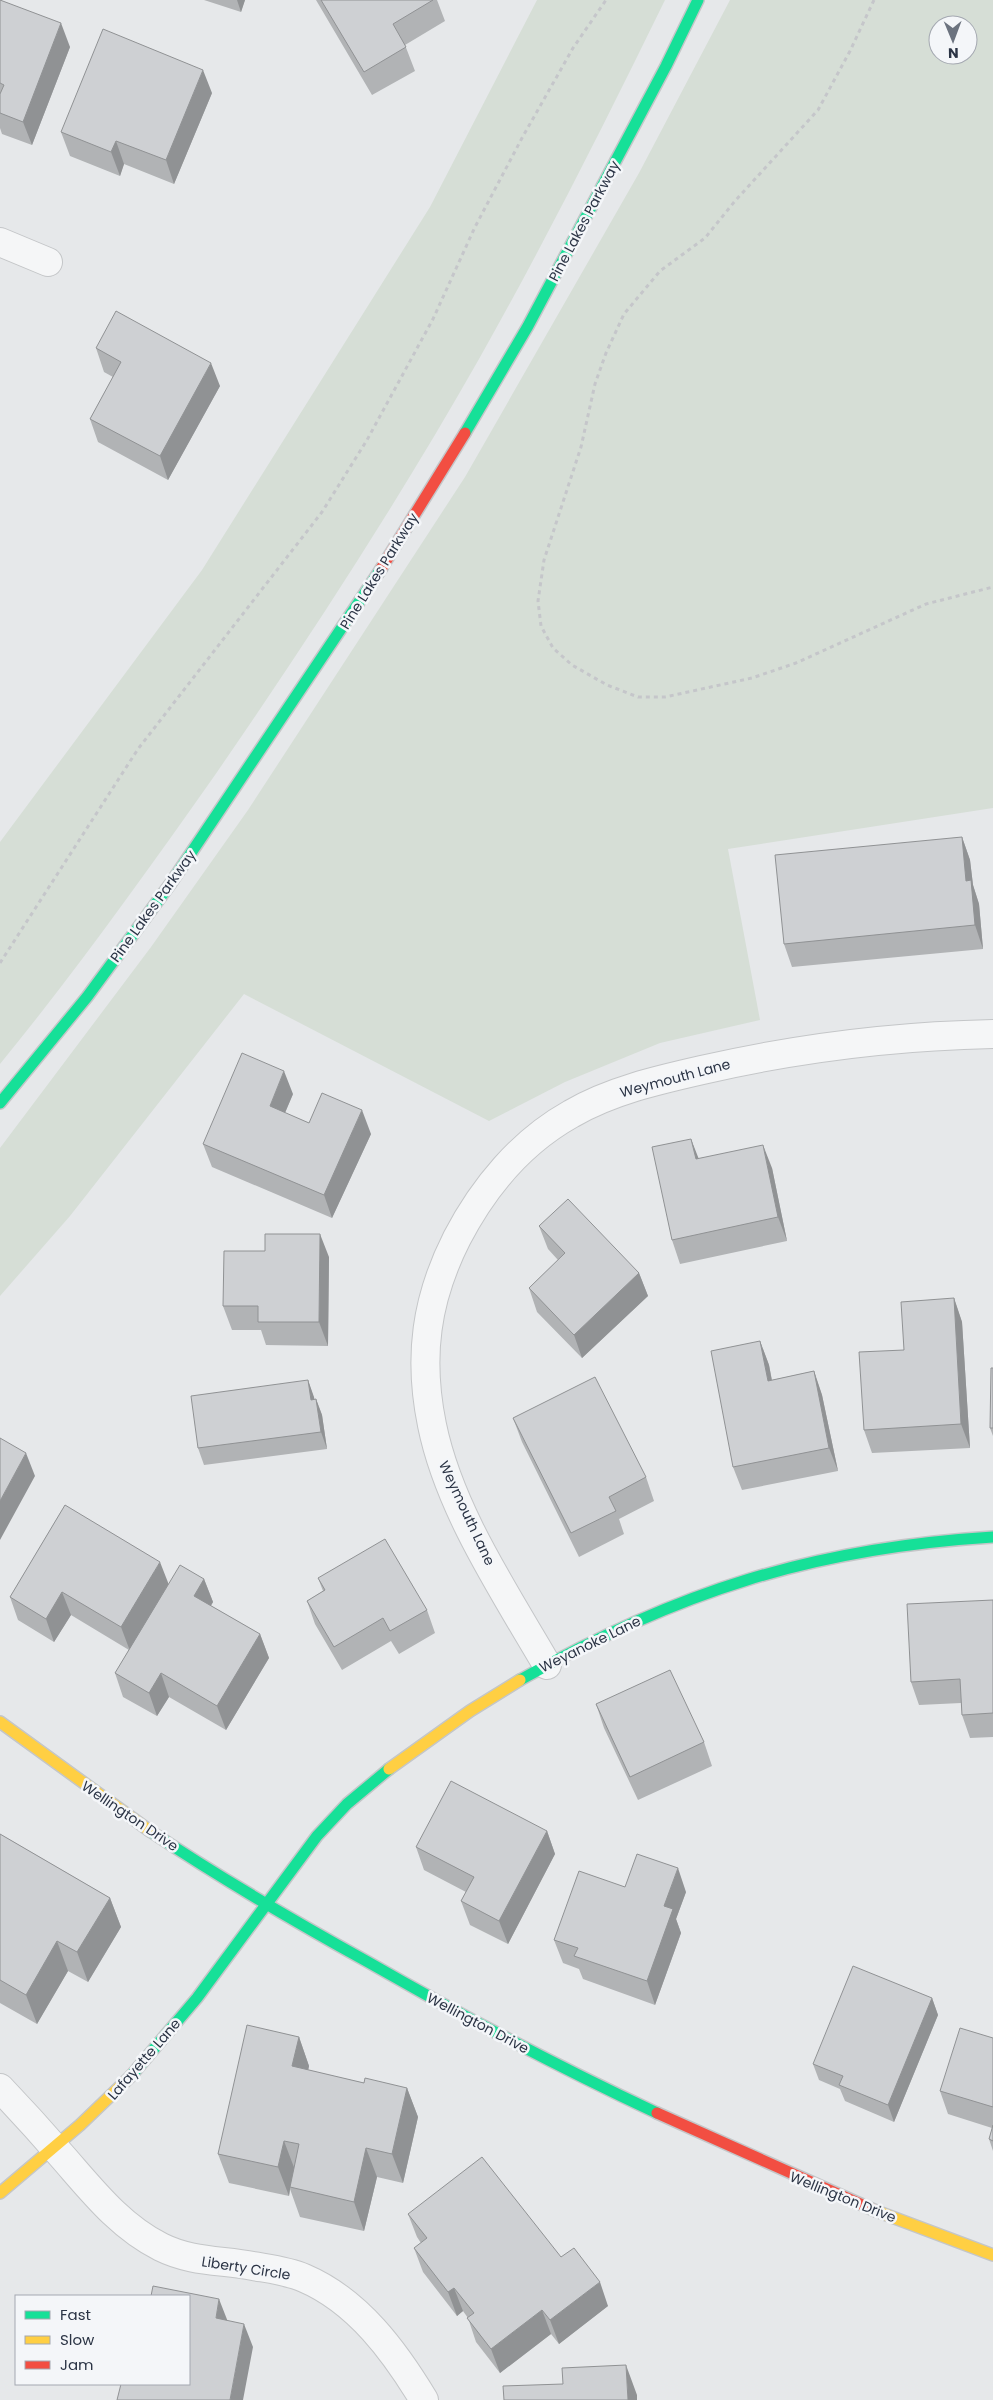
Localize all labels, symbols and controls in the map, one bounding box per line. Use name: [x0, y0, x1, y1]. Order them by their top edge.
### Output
north arrow: [928, 15, 978, 65]
text: N: [948, 43, 959, 63]
street label: Pine Lakes Parkway: [544, 157, 624, 285]
street label: Pine Lakes Parkway: [335, 509, 423, 633]
street label: Pine Lakes Parkway: [105, 846, 201, 966]
street label: Weymouth Lane: [618, 1054, 733, 1102]
street label: Weymouth Lane: [434, 1457, 500, 1569]
street label: Weyanoke Lane: [536, 1611, 644, 1677]
street label: Wellington Drive: [78, 1776, 183, 1856]
street label: Wellington Drive: [423, 1988, 533, 2058]
street label: Lafayette Lane: [103, 2014, 185, 2104]
street label: Wellington Drive: [787, 2167, 899, 2228]
street label: Liberty Circle: [200, 2251, 292, 2285]
legend: [15, 2295, 190, 2385]
text: Fast: [60, 2304, 91, 2325]
text: Slow: [60, 2329, 95, 2350]
text: Jam: [60, 2354, 94, 2375]

